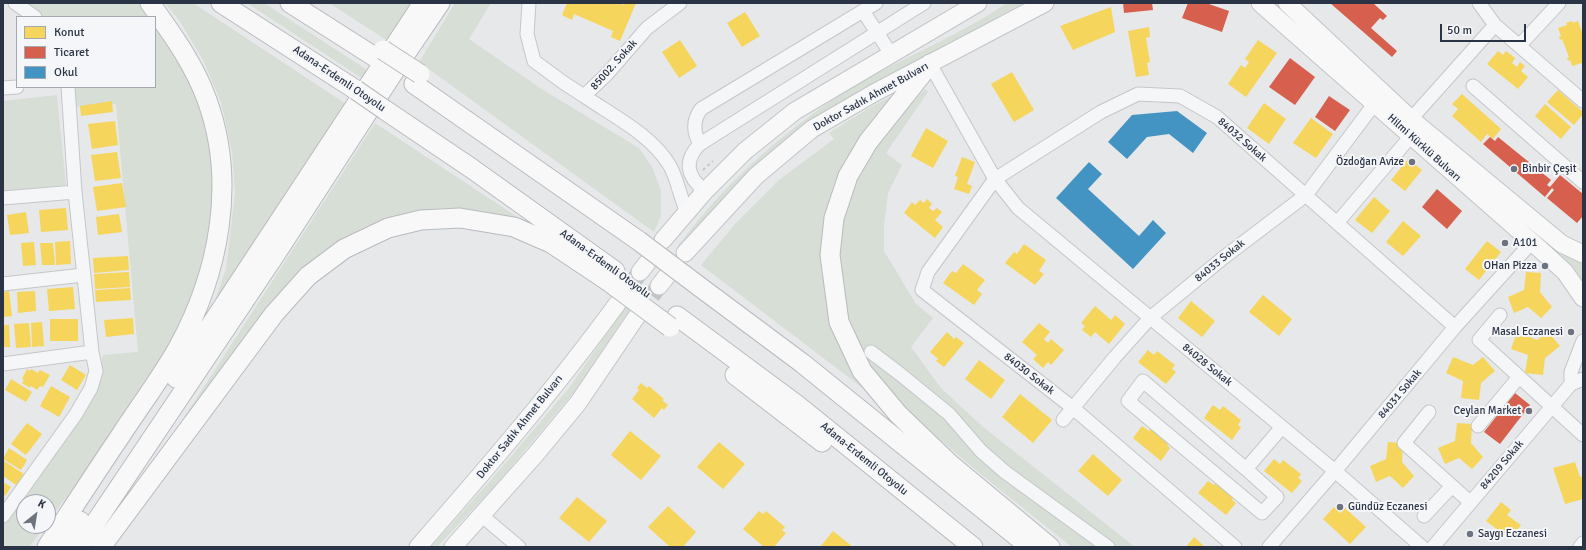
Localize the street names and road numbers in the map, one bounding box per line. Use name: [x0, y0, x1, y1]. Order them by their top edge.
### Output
street label: 85002. Sokak: [588, 37, 640, 93]
street label: Adana-Erdemli Otoyolu: [290, 43, 388, 115]
street label: Doktor Sadık Ahmet Bulvarı: [811, 60, 931, 134]
street label: Hilmi Kürklü Bulvarı: [1384, 111, 1464, 185]
street label: 84032 Sokak: [1215, 115, 1269, 165]
street label: Adana-Erdemli Otoyolu: [557, 227, 653, 301]
street label: 84033 Sokak: [1192, 237, 1248, 285]
street label: 84028 Sokak: [1179, 341, 1235, 389]
street label: 84030 Sokak: [1001, 350, 1057, 398]
street label: 84031 Sokak: [1375, 367, 1425, 421]
street label: Doktor Sadık Ahmet Bulvarı: [474, 373, 566, 481]
street label: Adana-Erdemli Otoyolu: [818, 420, 910, 498]
street label: 84209 Sokak: [1477, 438, 1527, 492]

